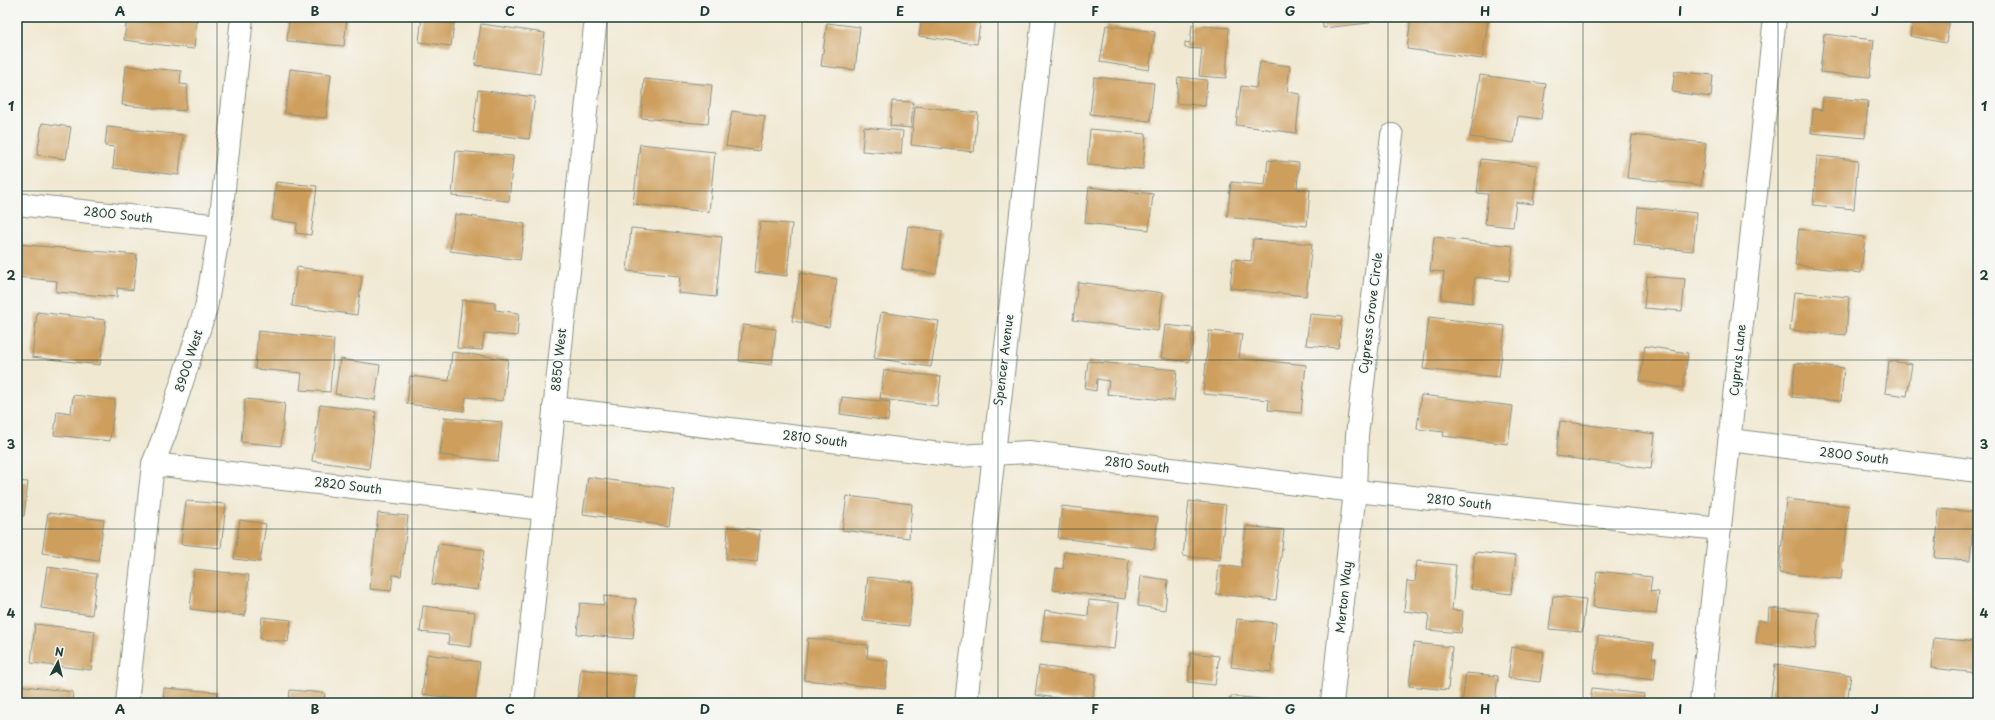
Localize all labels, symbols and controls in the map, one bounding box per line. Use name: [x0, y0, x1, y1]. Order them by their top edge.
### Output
text: A: [115, 1, 125, 20]
text: B: [311, 1, 320, 20]
text: C: [505, 1, 515, 20]
text: D: [700, 1, 710, 20]
text: E: [896, 1, 904, 20]
text: F: [1091, 1, 1099, 20]
text: G: [1285, 1, 1295, 20]
text: H: [1480, 1, 1490, 20]
text: I: [1678, 1, 1682, 20]
text: J: [1871, 1, 1879, 20]
text: 1: [8, 96, 14, 115]
text: 1: [1981, 96, 1987, 115]
street label: 2800 South: [82, 201, 154, 227]
street label: Cypress Grove Circle: [1354, 251, 1386, 375]
text: 2: [6, 265, 16, 284]
text: 2: [1979, 265, 1989, 284]
street label: Spencer Avenue: [988, 313, 1018, 407]
street label: Cyprus Lane: [1724, 323, 1750, 397]
street label: 8900 West: [170, 327, 207, 394]
street label: 8850 West: [546, 327, 570, 392]
street label: 2810 South: [782, 425, 849, 451]
text: 3: [7, 434, 16, 453]
text: 3: [1980, 434, 1989, 453]
street label: 2800 South: [1818, 442, 1890, 468]
street label: 2810 South: [1104, 451, 1171, 477]
street label: 2820 South: [313, 472, 383, 498]
street label: 2810 South: [1426, 489, 1493, 513]
street label: Merton Way: [1330, 560, 1356, 634]
text: 4: [7, 603, 16, 622]
text: 4: [1980, 603, 1989, 622]
north arrow: [38, 642, 78, 682]
text: N: [54, 643, 65, 661]
text: A: [115, 699, 125, 718]
text: B: [311, 699, 320, 718]
text: C: [505, 699, 515, 718]
text: D: [700, 699, 710, 718]
text: E: [896, 699, 904, 718]
text: F: [1091, 699, 1099, 718]
text: G: [1285, 699, 1295, 718]
text: H: [1480, 699, 1490, 718]
text: I: [1678, 699, 1682, 718]
text: J: [1871, 699, 1879, 718]

